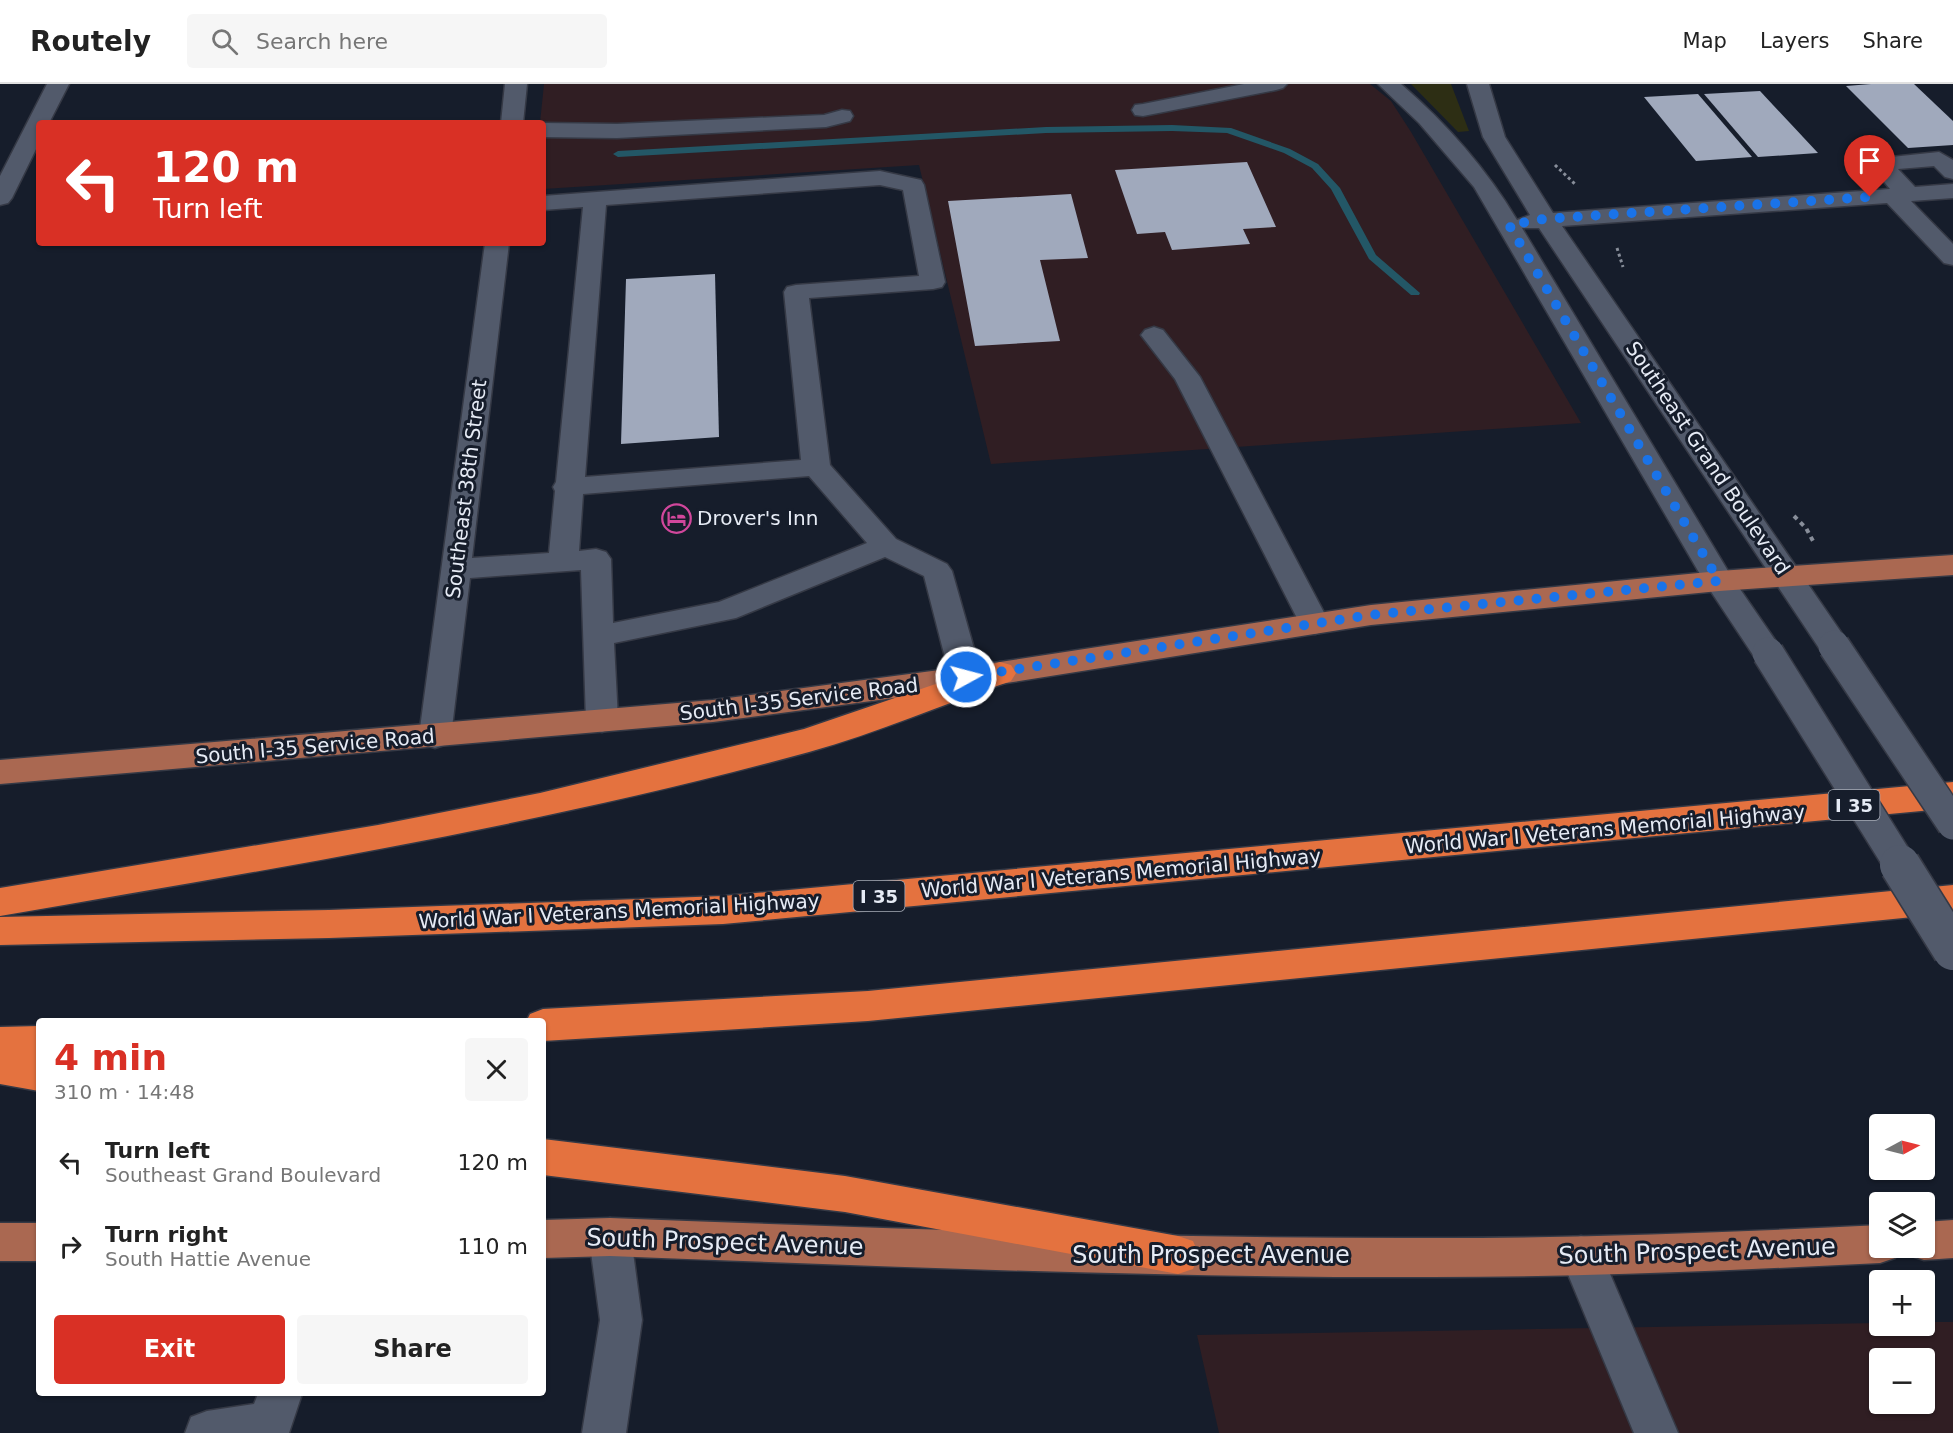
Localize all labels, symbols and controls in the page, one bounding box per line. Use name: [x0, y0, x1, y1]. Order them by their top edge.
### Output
search box: [187, 14, 607, 68]
text: Routely: [30, 25, 151, 58]
icon: search: [208, 25, 241, 58]
text: Search here: [256, 29, 388, 54]
text: Map: [1683, 29, 1727, 53]
text: Layers: [1760, 29, 1829, 53]
text: Share: [1862, 29, 1923, 53]
pin: [1844, 135, 1895, 197]
text: 120 m: [153, 143, 299, 192]
icon: left: [54, 144, 132, 222]
icon: arrive: [1853, 144, 1886, 177]
text: Turn left: [153, 193, 263, 224]
street label: Southeast Grand Boulevard: [1621, 337, 1795, 579]
street label: Southeast 38th Street: [441, 378, 491, 600]
hotel icon: Drover's Inn: [660, 502, 692, 534]
place label: Drover's Inn: [697, 506, 818, 530]
position arrow: [934, 645, 998, 709]
street label: South I-35 Service Road: [678, 672, 920, 726]
street label: South I-35 Service Road: [194, 724, 436, 768]
road number: I 35: [1828, 790, 1880, 820]
street label: World War I Veterans Memorial Highway: [1404, 800, 1806, 858]
street label: World War I Veterans Memorial Highway: [920, 844, 1322, 902]
road number: I 35: [854, 881, 904, 911]
street label: World War I Veterans Memorial Highway: [418, 889, 820, 933]
text: 4 min: [54, 1037, 167, 1078]
button: close: [465, 1038, 528, 1101]
text: 310 m · 14:48: [54, 1080, 195, 1104]
north arrow: [1869, 1114, 1935, 1180]
map controls: [1869, 1114, 1935, 1414]
text: Turn left: [105, 1138, 210, 1163]
icon: left: [54, 1146, 87, 1179]
text: 120 m: [458, 1150, 528, 1175]
text: Southeast Grand Boulevard: [105, 1163, 381, 1187]
button: layers: [1869, 1192, 1935, 1258]
text: Turn right: [105, 1222, 228, 1247]
street label: South Prospect Avenue: [586, 1223, 864, 1261]
icon: right: [54, 1230, 87, 1263]
street label: South Prospect Avenue: [1558, 1232, 1836, 1270]
text: 110 m: [458, 1234, 528, 1259]
street label: South Prospect Avenue: [1072, 1241, 1350, 1269]
text: South Hattie Avenue: [105, 1247, 311, 1271]
button: +: [1869, 1270, 1935, 1336]
button: Exit: [54, 1315, 285, 1384]
button: Share: [297, 1315, 528, 1384]
button: −: [1869, 1348, 1935, 1414]

